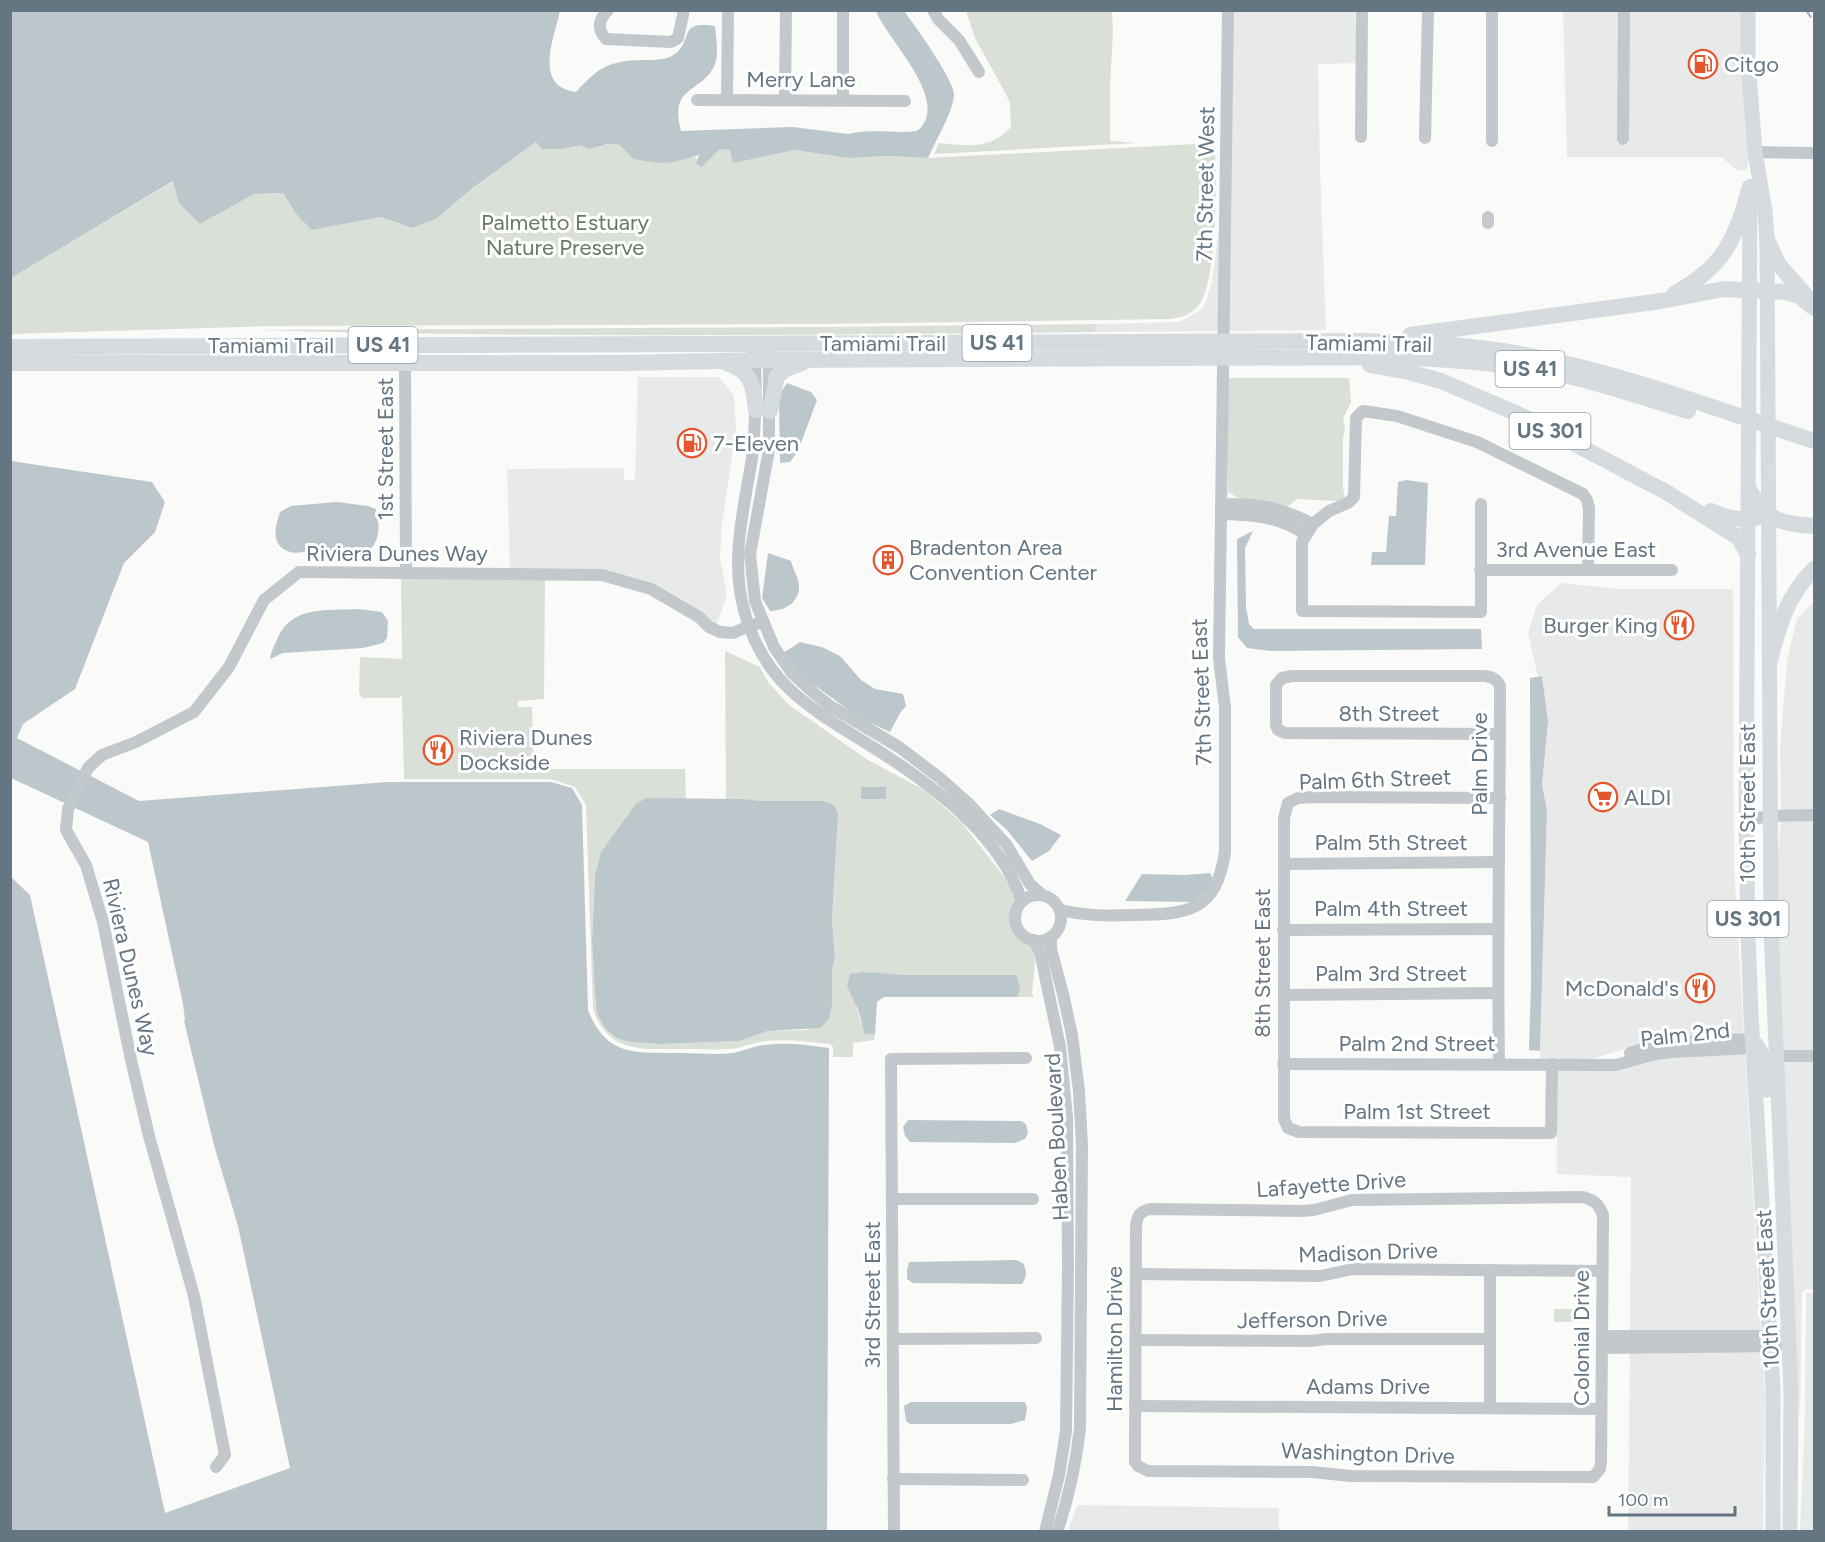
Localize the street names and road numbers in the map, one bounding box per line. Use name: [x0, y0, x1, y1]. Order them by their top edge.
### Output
street label: Merry Lane: [746, 66, 856, 93]
street label: 7th Street West: [1191, 106, 1220, 262]
road number: US 41: [962, 325, 1032, 361]
road number: US 41: [348, 327, 418, 363]
street label: Tamiami Trail: [1306, 329, 1432, 358]
street label: Tamiami Trail: [820, 330, 946, 357]
street label: Tamiami Trail: [208, 332, 334, 359]
road number: US 41: [1496, 351, 1564, 387]
street label: 1st Street East: [372, 378, 399, 520]
road number: US 301: [1510, 413, 1590, 449]
street label: 3rd Avenue East: [1496, 536, 1656, 563]
street label: Riviera Dunes Way: [306, 540, 488, 567]
street label: 7th Street East: [1185, 618, 1218, 766]
street label: 8th Street: [1338, 700, 1440, 727]
street label: Palm Drive: [1466, 712, 1493, 816]
street label: 10th Street East: [1734, 723, 1761, 883]
street label: Palm 6th Street: [1298, 763, 1452, 796]
street label: Palm 5th Street: [1314, 829, 1468, 856]
street label: Riviera Dunes Way: [97, 876, 164, 1059]
street label: 8th Street East: [1249, 888, 1276, 1038]
street label: Palm 4th Street: [1314, 895, 1468, 922]
road number: US 301: [1708, 901, 1788, 937]
street label: Palm 3rd Street: [1315, 960, 1467, 987]
street label: Palm 2nd: [1639, 1016, 1731, 1053]
street label: Palm 2nd Street: [1338, 1030, 1496, 1057]
street label: Haben Boulevard: [1039, 1052, 1074, 1222]
street label: Palm 1st Street: [1343, 1098, 1491, 1125]
street label: Lafayette Drive: [1255, 1166, 1407, 1203]
street label: 10th Street East: [1750, 1209, 1785, 1369]
street label: 3rd Street East: [859, 1221, 886, 1369]
street label: Madison Drive: [1298, 1237, 1438, 1268]
street label: Hamilton Drive: [1101, 1266, 1128, 1412]
street label: Colonial Drive: [1568, 1270, 1595, 1406]
street label: Jefferson Drive: [1237, 1305, 1388, 1334]
street label: Adams Drive: [1306, 1373, 1430, 1400]
street label: Washington Drive: [1281, 1437, 1455, 1470]

